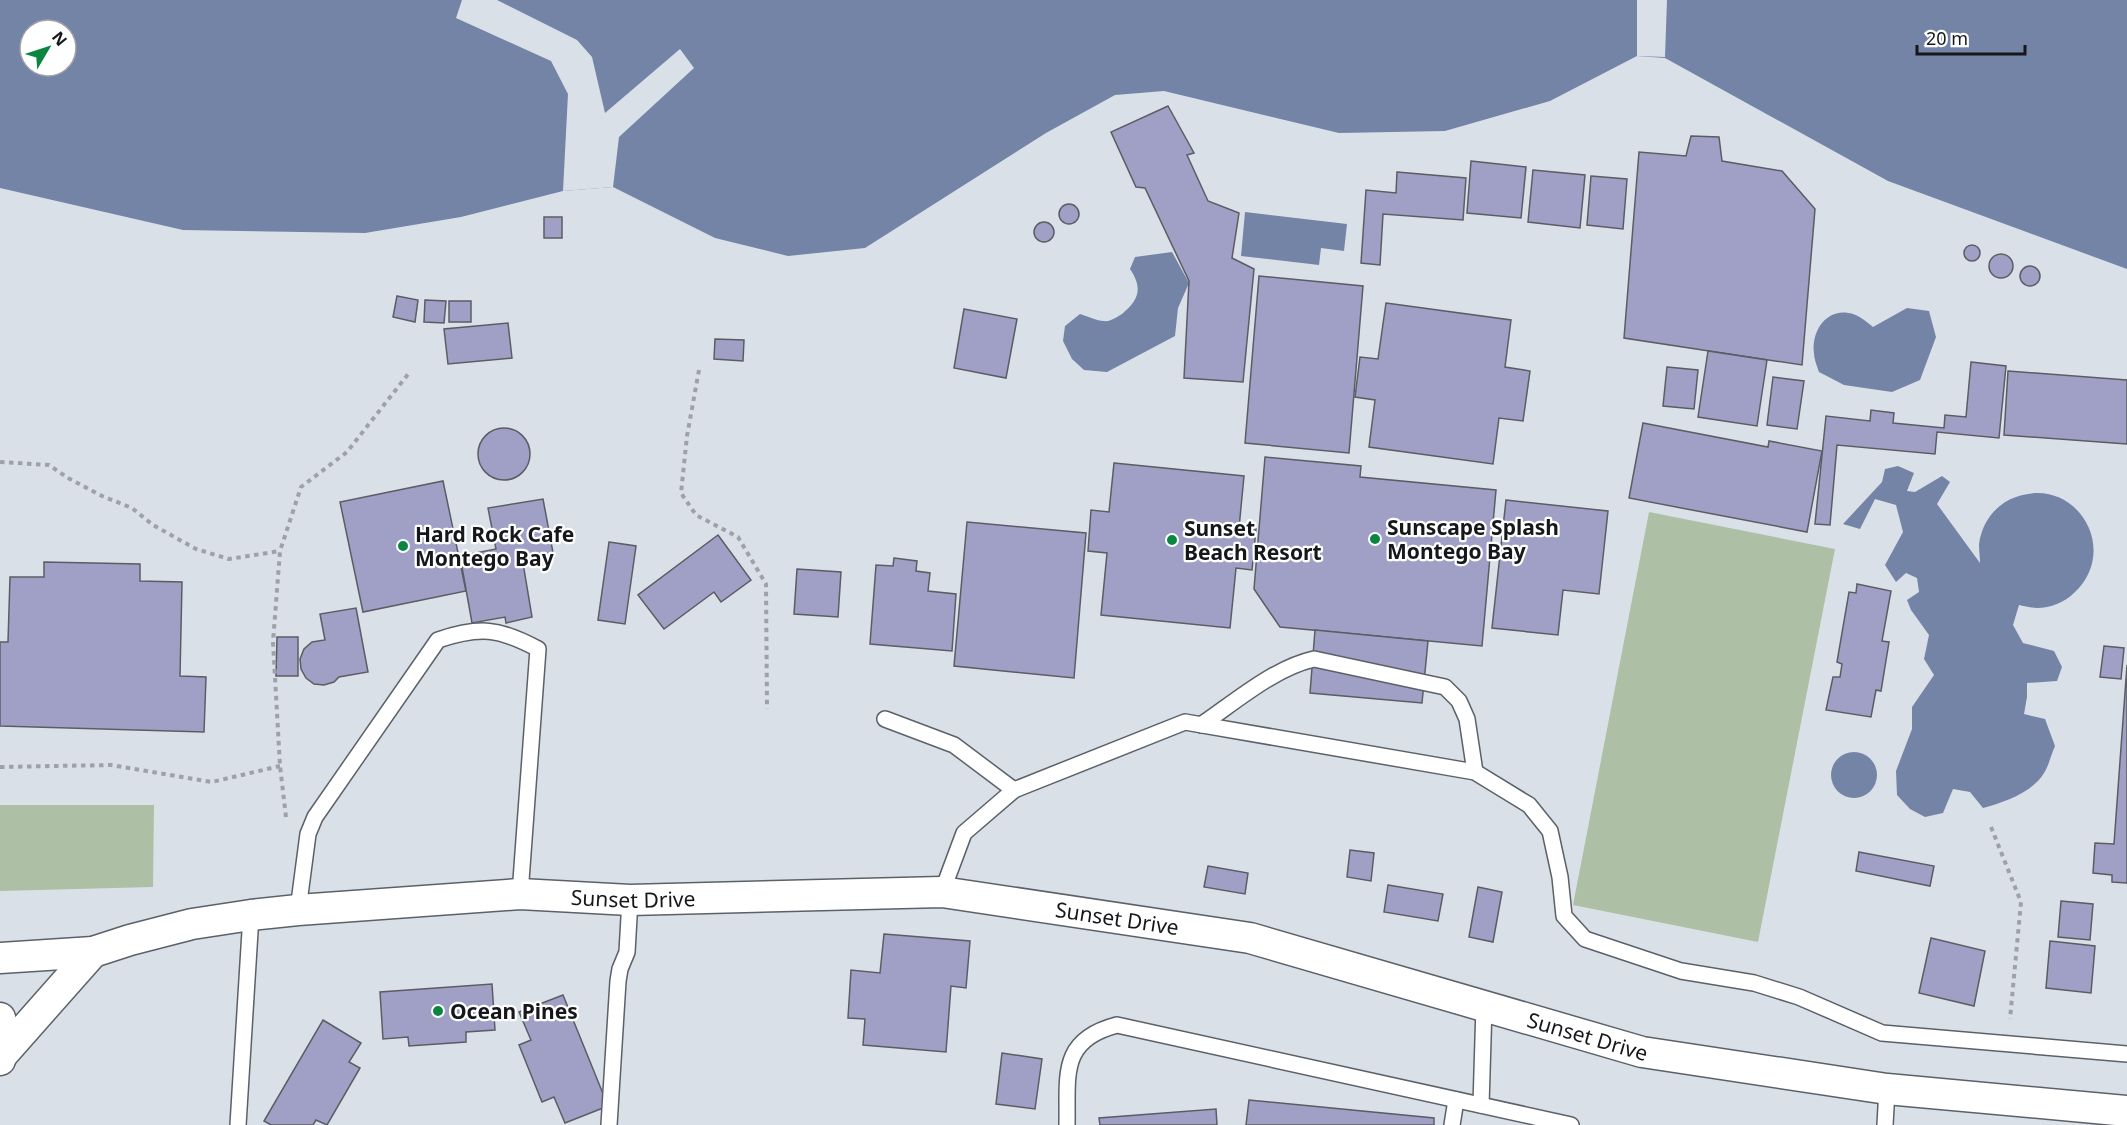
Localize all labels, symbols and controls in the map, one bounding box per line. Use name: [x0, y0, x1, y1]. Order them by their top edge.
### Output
north arrow: [18, 18, 78, 78]
scale bar: [1917, 18, 2025, 56]
text: 20 m: [1926, 26, 1968, 50]
text: N: [47, 27, 72, 51]
place label: Sunscape Splash Montego Bay: [1387, 513, 1559, 565]
place label: Sunset Beach Resort: [1184, 514, 1322, 566]
place label: Hard Rock Cafe Montego Bay: [415, 520, 574, 572]
marker: Sunscape Splash Montego Bay: [1368, 532, 1382, 546]
marker: Sunset Beach Resort: [1165, 533, 1179, 547]
marker: Hard Rock Cafe Montego Bay: [396, 539, 410, 553]
street label: Sunset Drive: [570, 883, 696, 914]
street label: Sunset Drive: [1054, 895, 1181, 941]
place label: Ocean Pines: [450, 997, 578, 1025]
marker: Ocean Pines: [431, 1004, 445, 1018]
street label: Sunset Drive: [1524, 1005, 1651, 1067]

